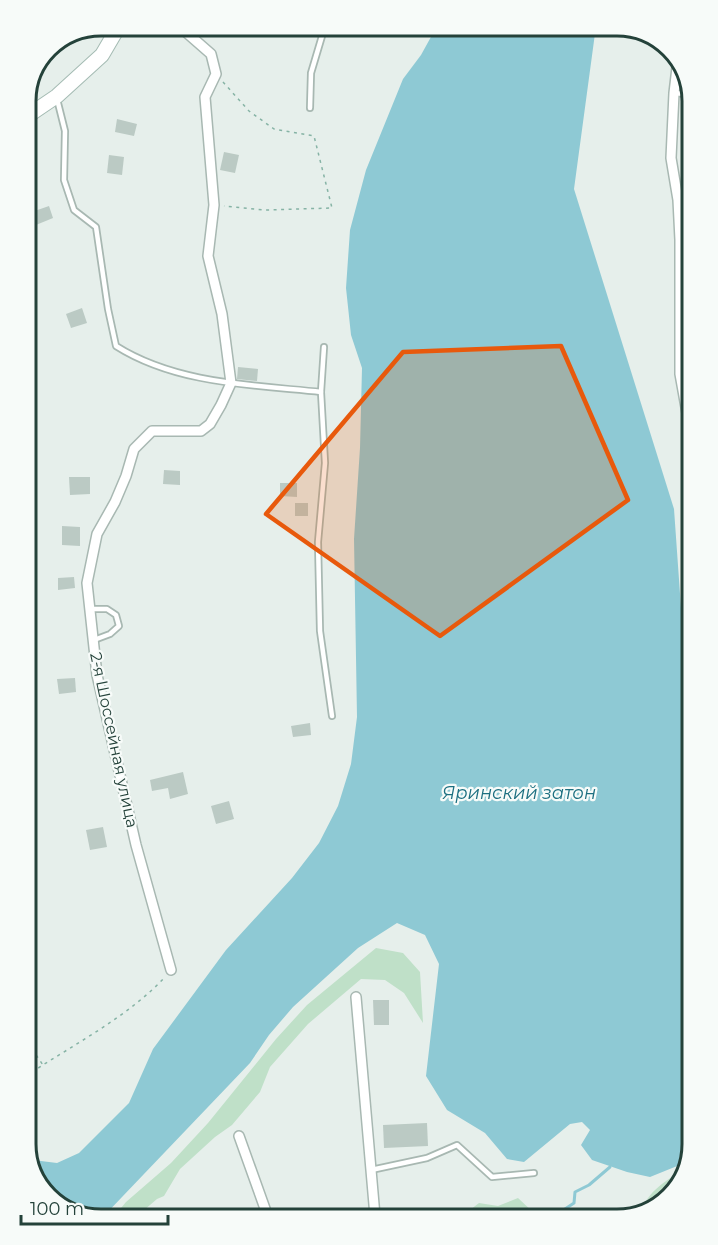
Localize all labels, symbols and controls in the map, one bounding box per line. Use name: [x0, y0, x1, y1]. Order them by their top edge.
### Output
street label: 2-я Шоссейная улица: [86, 651, 142, 829]
water label: Яринский затон: [442, 782, 596, 804]
scale bar: [21, 1188, 168, 1226]
text: 100 m: [30, 1198, 84, 1220]

